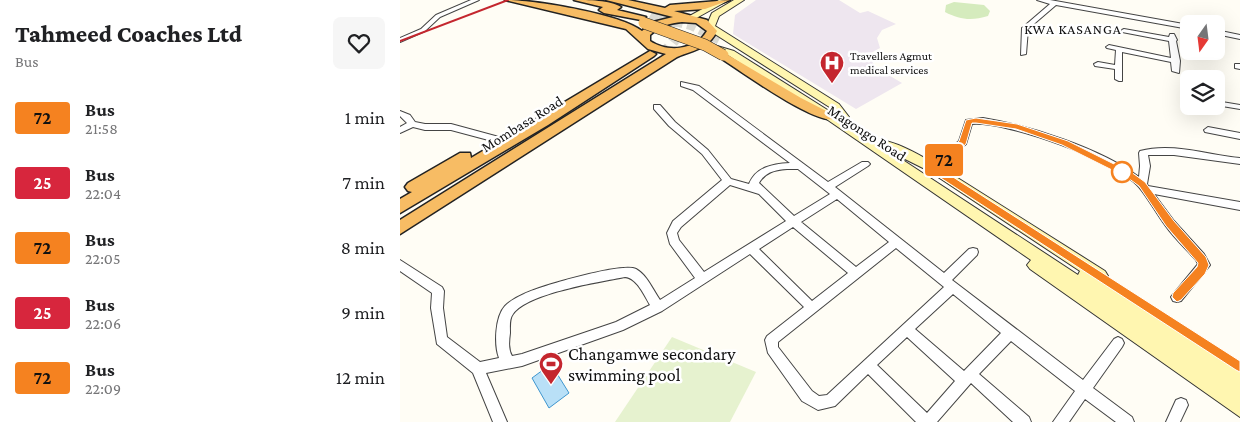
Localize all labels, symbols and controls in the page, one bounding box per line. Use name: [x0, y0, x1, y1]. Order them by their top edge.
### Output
north arrow: [1180, 15, 1225, 60]
map controls: [1180, 15, 1225, 115]
button: heart: [333, 17, 385, 69]
text: Tahmeed Coaches Ltd: [15, 20, 242, 47]
district label: KWA KASANGA: [1024, 21, 1122, 37]
place label: Travellers Agmut medical services: [850, 49, 933, 77]
hospital icon: Travellers Agmut medical services: [819, 50, 845, 84]
text: Bus: [15, 53, 39, 70]
button: layers: [1180, 70, 1225, 115]
street label: Mombasa Road: [478, 93, 566, 155]
text: Bus: [85, 99, 115, 120]
street label: Magongo Road: [824, 102, 909, 165]
text: 1 min: [345, 107, 385, 128]
text: 72: [34, 108, 51, 128]
text: 21:58: [85, 120, 118, 137]
line badge: 72: [922, 144, 966, 176]
text: 72: [935, 150, 953, 170]
unlabelled marker: [1111, 161, 1133, 183]
text: Bus: [85, 164, 115, 185]
text: 7 min: [342, 172, 385, 193]
text: 25: [34, 173, 52, 193]
text: 22:04: [85, 185, 121, 202]
text: Bus: [85, 229, 115, 250]
text: 8 min: [341, 237, 385, 258]
text: 72: [34, 238, 51, 258]
text: 22:05: [85, 250, 120, 267]
text: Bus: [85, 294, 115, 315]
text: 9 min: [341, 302, 385, 323]
text: 25: [34, 303, 52, 323]
text: 22:06: [85, 315, 121, 332]
place label: Changamwe secondary swimming pool: [568, 344, 736, 385]
sports icon: Changamwe secondary swimming pool: [538, 351, 564, 385]
text: Bus: [85, 359, 115, 380]
text: 12 min: [336, 367, 385, 388]
text: 72: [34, 368, 51, 388]
text: 22:09: [85, 380, 121, 397]

